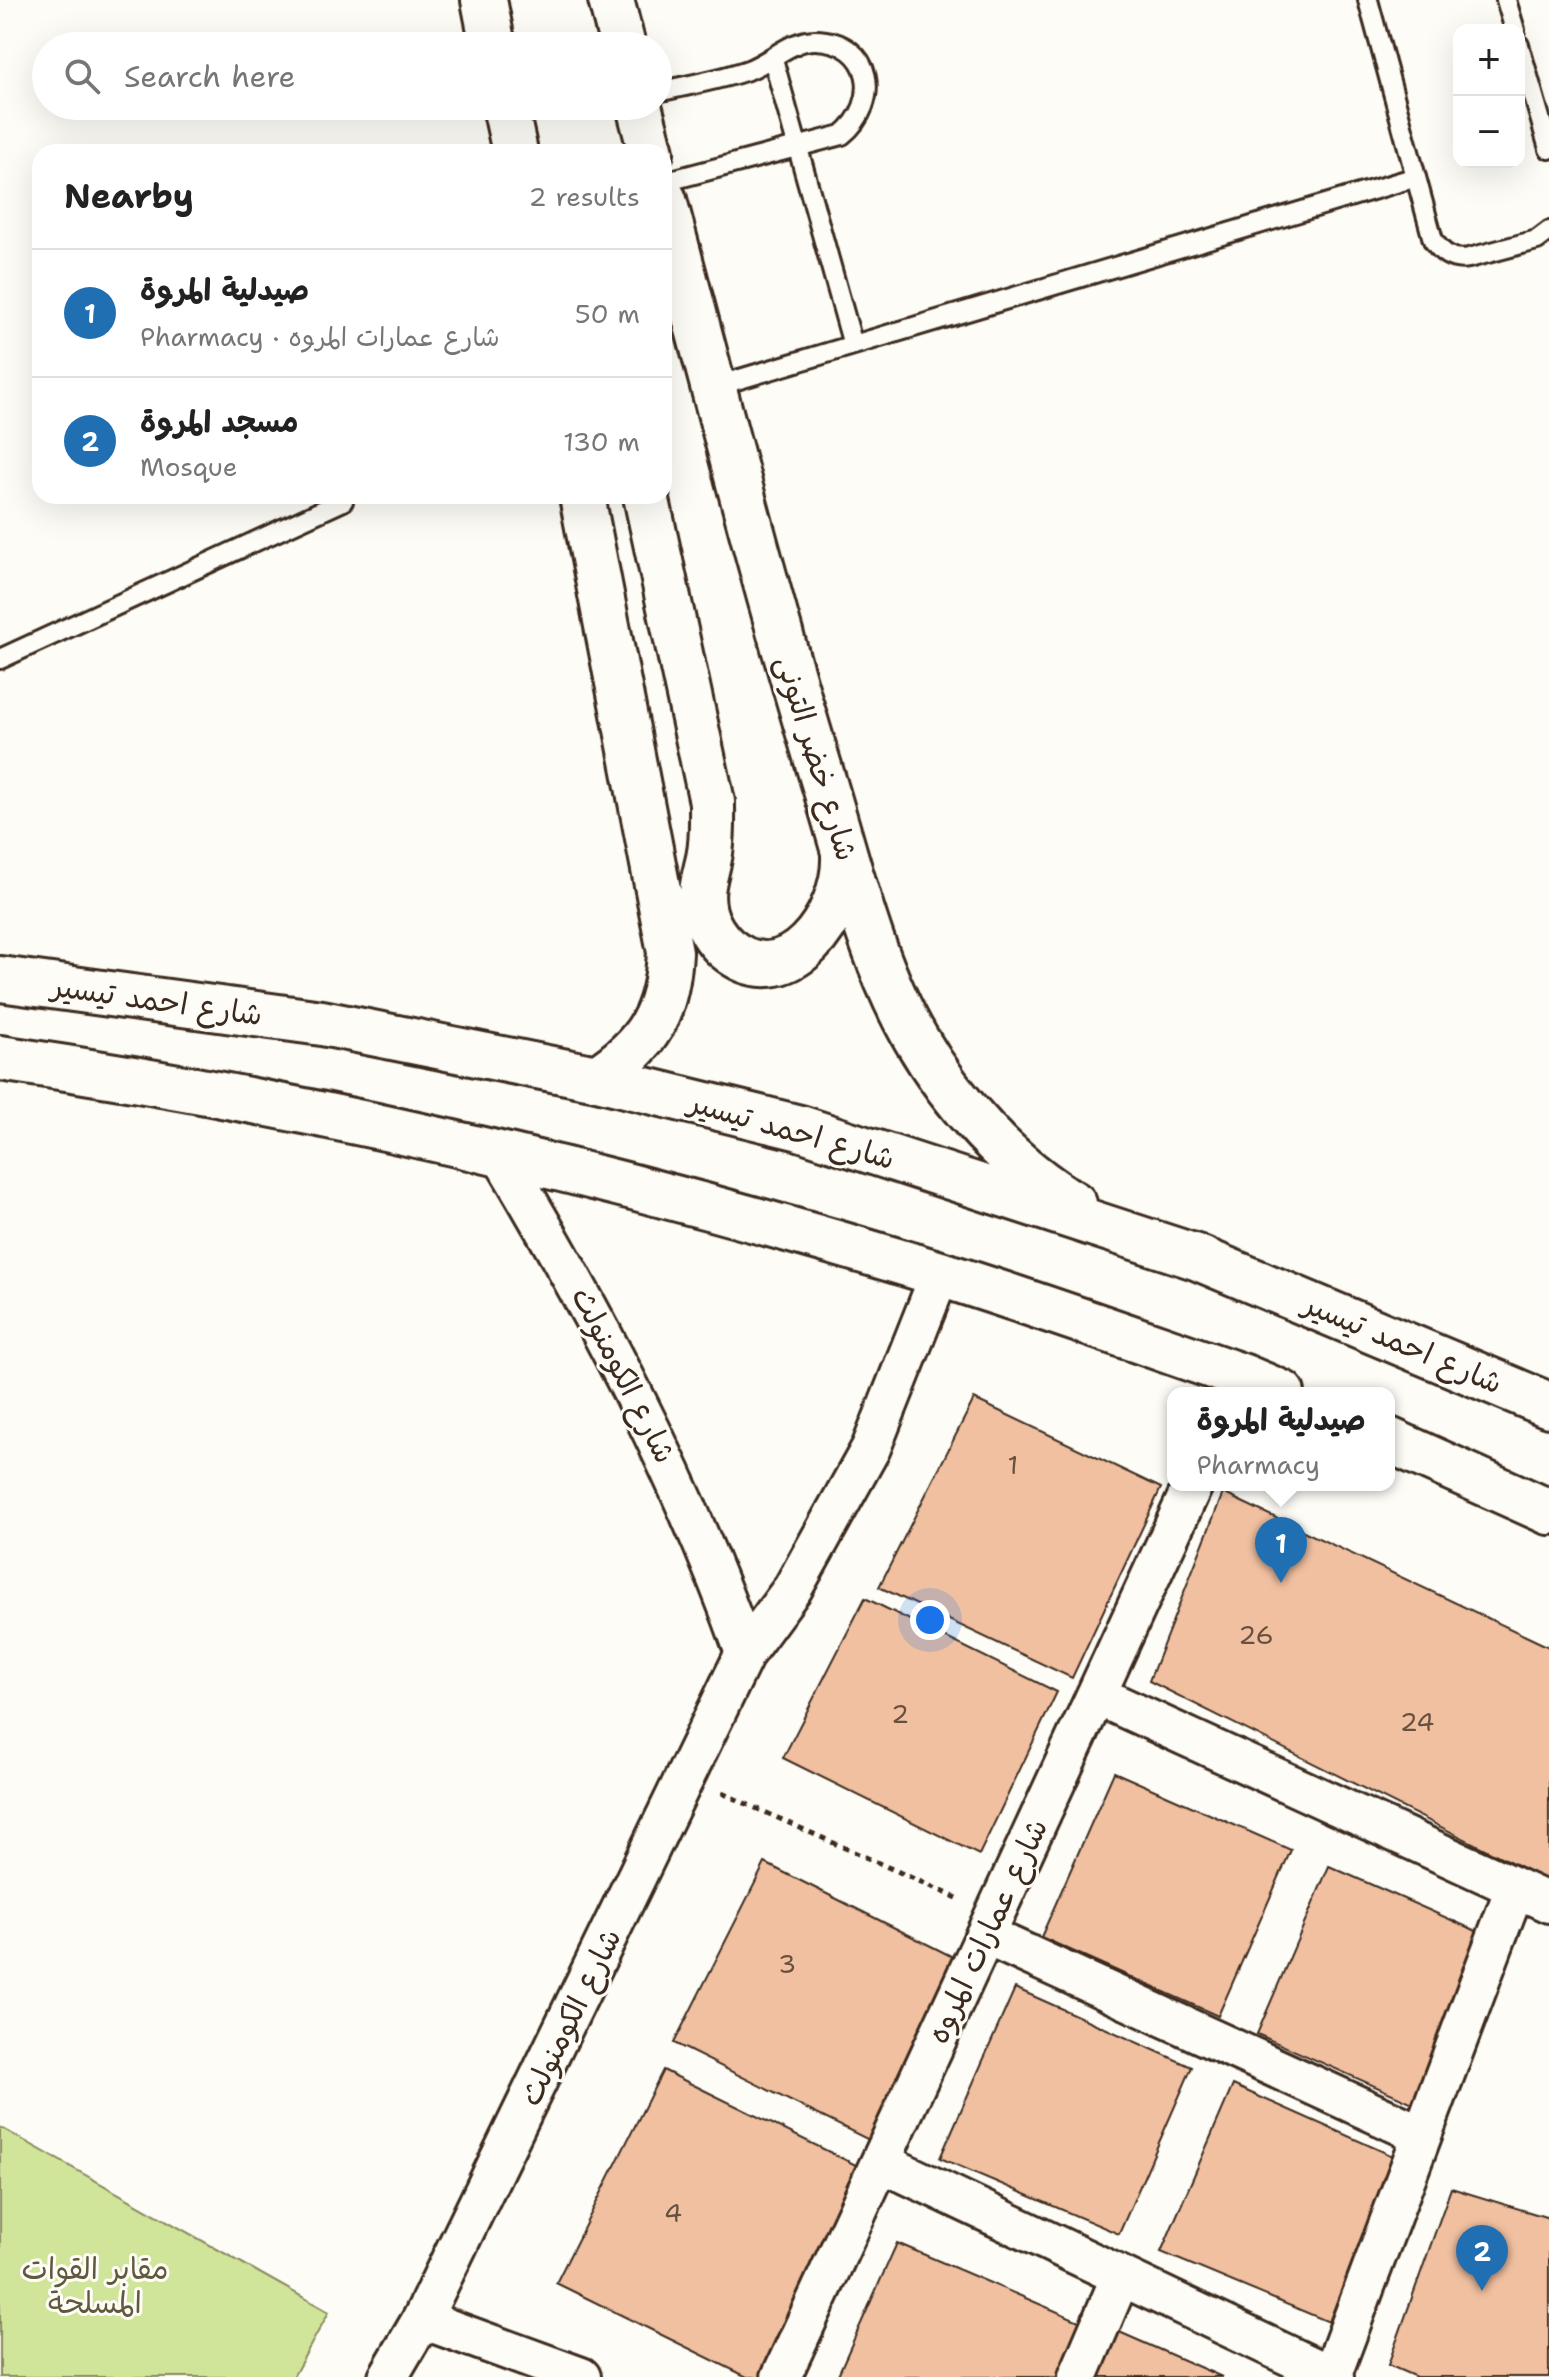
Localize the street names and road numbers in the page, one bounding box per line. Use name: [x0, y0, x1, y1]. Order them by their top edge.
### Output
street label: شارع خضر التونى: [765, 650, 868, 866]
street label: شارع احمد تيسير: [46, 965, 265, 1036]
street label: شارع احمد تيسير: [681, 1080, 900, 1180]
street label: شارع الكومنولث: [561, 1280, 686, 1470]
street label: شارع احمد تيسير: [1294, 1281, 1509, 1404]
street label: شارع عمارات المروه: [917, 1812, 1058, 2050]
street label: شارع الكومنولث: [509, 1922, 631, 2113]

